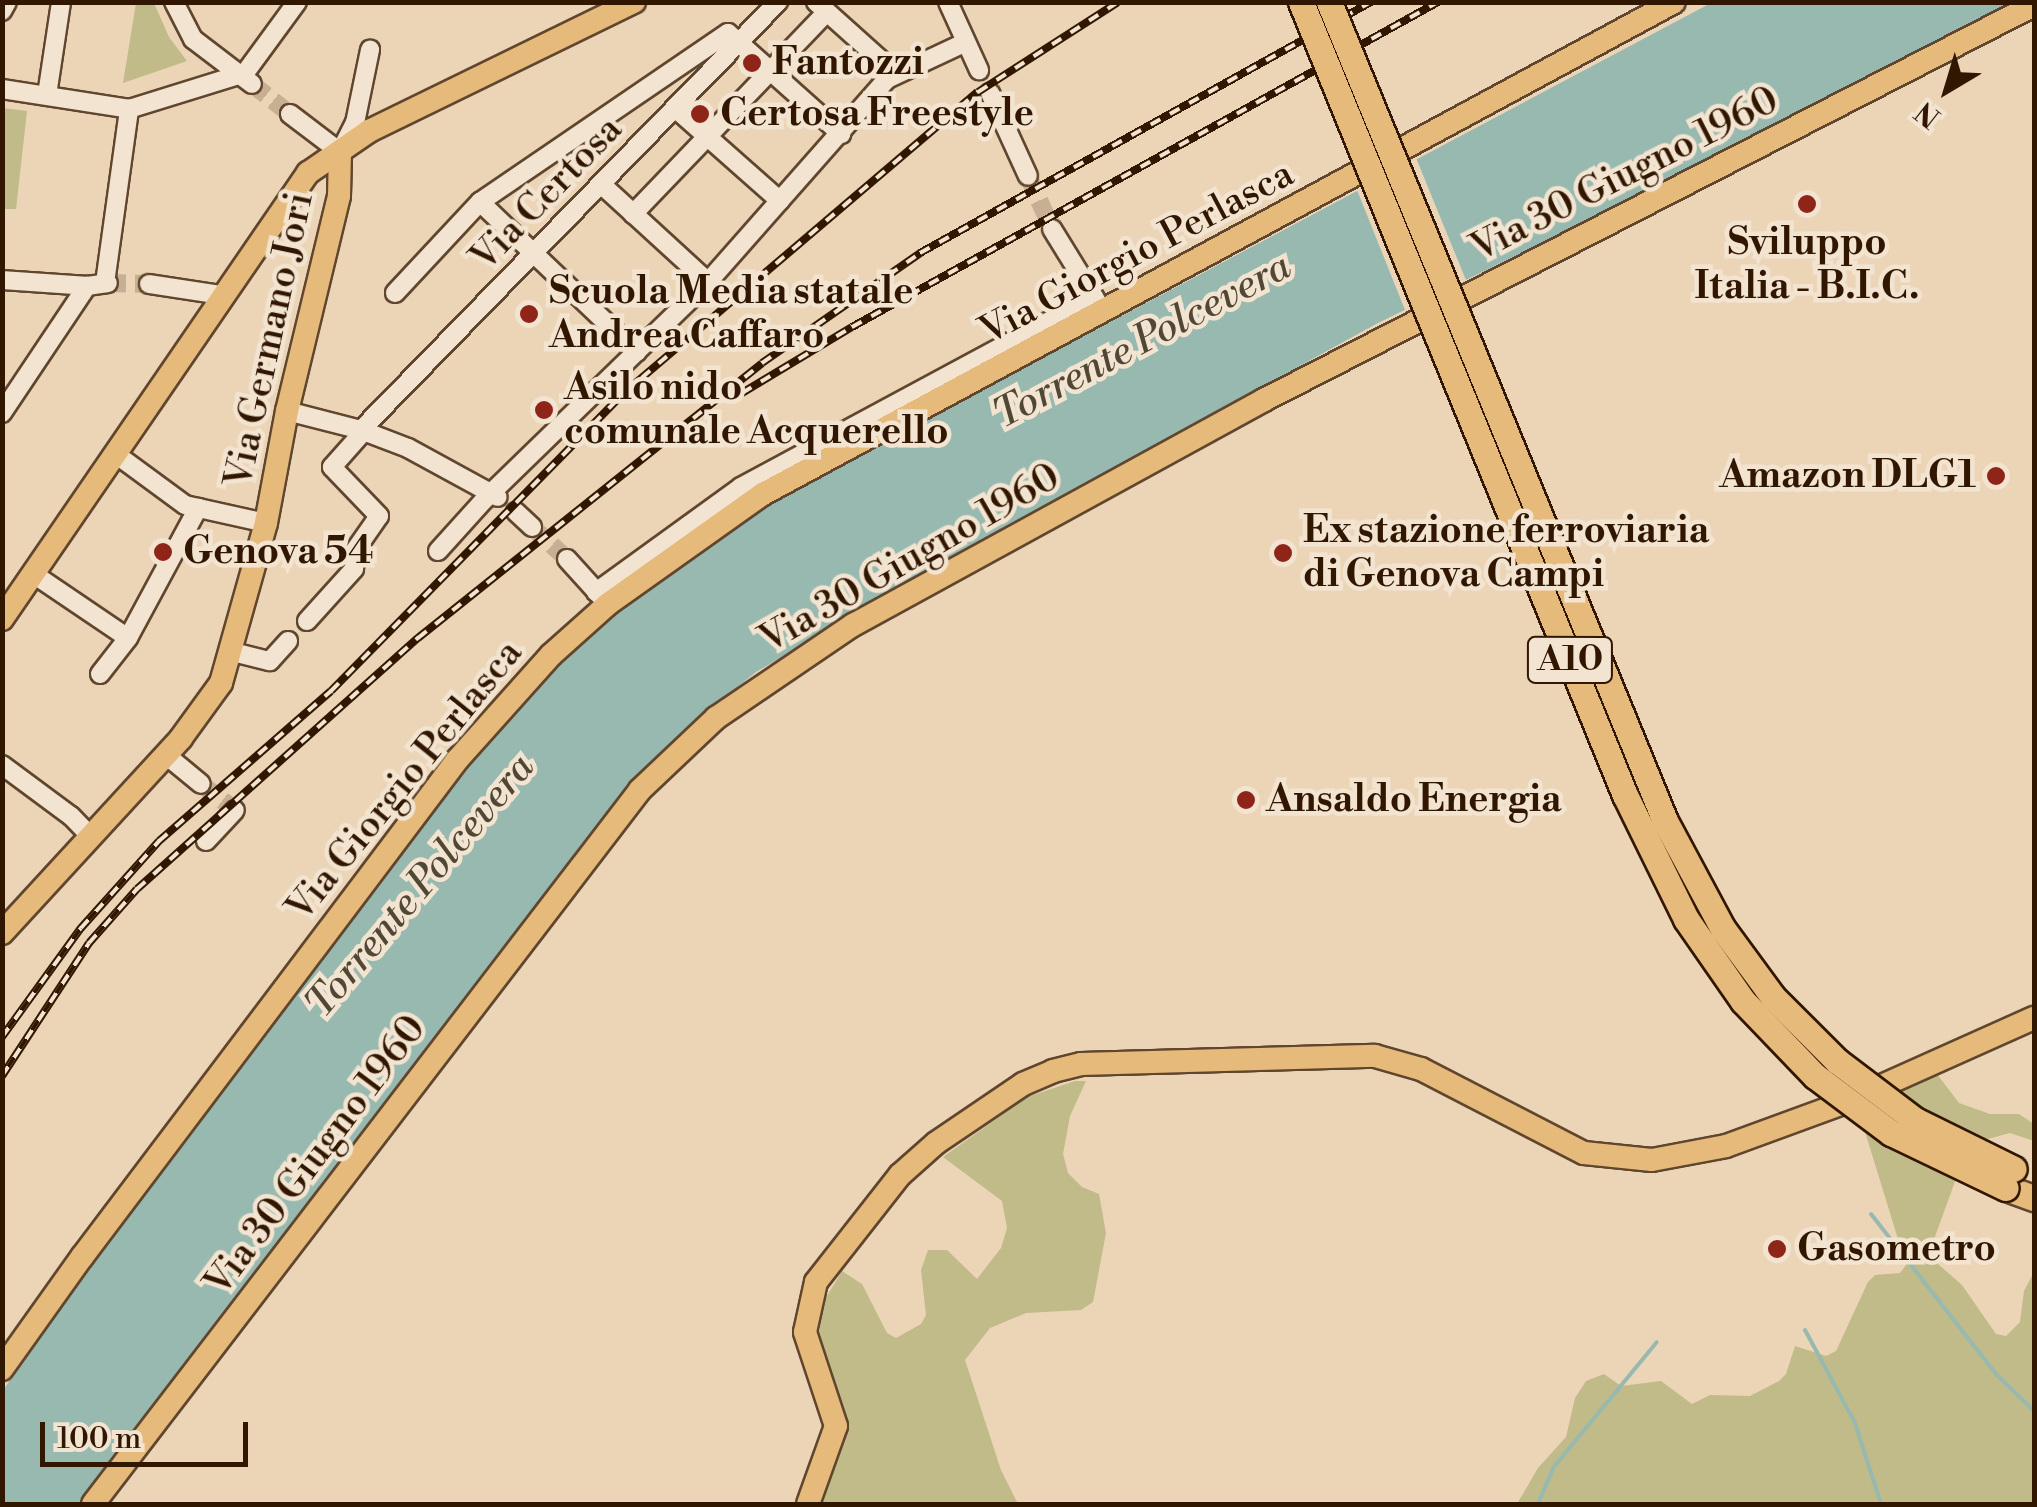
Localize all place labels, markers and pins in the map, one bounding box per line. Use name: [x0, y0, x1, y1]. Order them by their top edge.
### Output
place label: Fantozzi: [772, 40, 924, 86]
marker: Fantozzi: [741, 52, 763, 74]
place label: Certosa Freestyle: [720, 91, 1034, 137]
marker: Certosa Freestyle: [689, 103, 711, 125]
marker: Sviluppo Italia - B.I.C.: [1796, 193, 1818, 215]
place label: Sviluppo Italia - B.I.C.: [1695, 220, 1919, 310]
place label: Scuola Media statale Andrea Caffaro: [549, 269, 913, 358]
marker: Scuola Media statale Andrea Caffaro: [518, 303, 540, 325]
place label: Asilo nido comunale Acquerello: [564, 365, 949, 454]
marker: Asilo nido comunale Acquerello: [533, 399, 555, 421]
place label: Amazon DLG1: [1719, 453, 1976, 499]
marker: Amazon DLG1: [1985, 465, 2007, 487]
place label: Ex stazione ferroviaria di Genova Campi: [1303, 508, 1709, 598]
place label: Genova 54: [183, 529, 374, 575]
marker: Genova 54: [152, 541, 174, 563]
marker: Ex stazione ferroviaria di Genova Campi: [1272, 542, 1294, 564]
place label: Ansaldo Energia: [1266, 777, 1562, 823]
marker: Ansaldo Energia: [1235, 789, 1257, 811]
place label: Gasometro: [1797, 1226, 1996, 1272]
marker: Gasometro: [1766, 1238, 1788, 1260]

